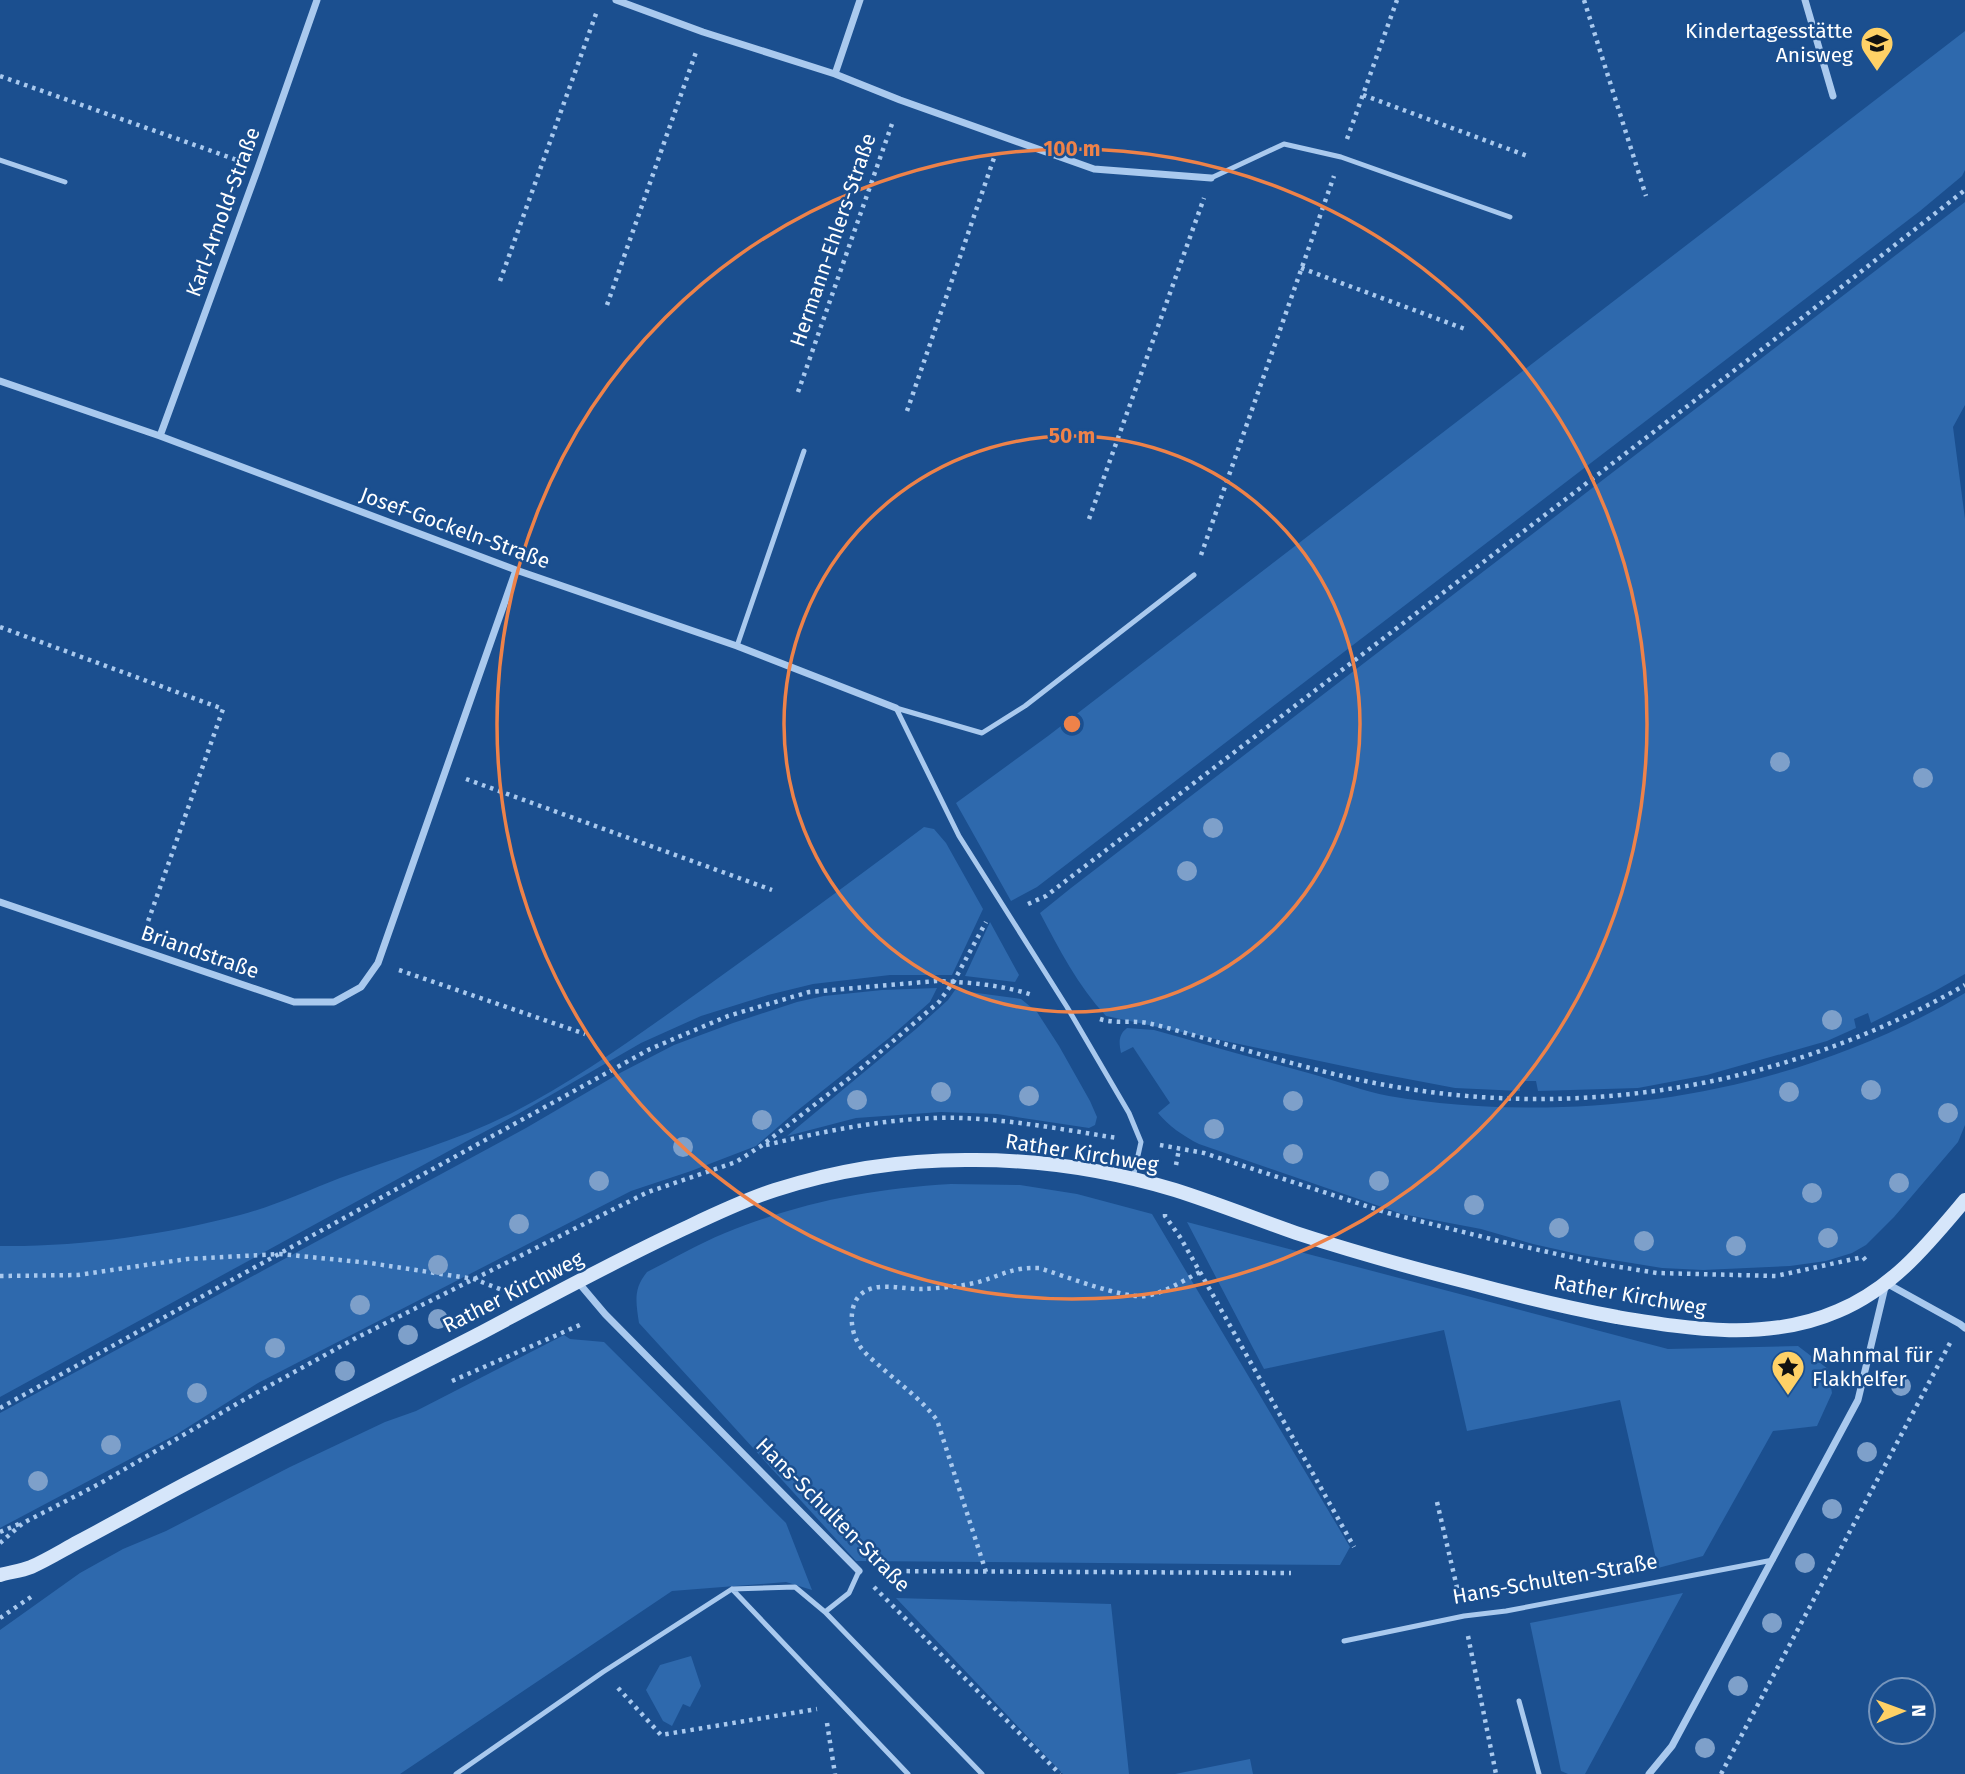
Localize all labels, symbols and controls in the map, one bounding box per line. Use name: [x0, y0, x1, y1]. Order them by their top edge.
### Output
place label: Kindertagesstätte Anisweg: [1685, 18, 1853, 68]
school or university icon: Kindertagesstätte Anisweg: [1858, 24, 1896, 73]
street label: Karl-Arnold-Straße: [180, 124, 266, 300]
street label: Hermann-Ehlers-Straße: [784, 130, 882, 350]
text: 100 m: [1043, 136, 1101, 162]
text: 50 m: [1049, 423, 1095, 449]
street label: Josef-Gockeln-Straße: [356, 482, 554, 574]
centre of rings: [1060, 712, 1084, 736]
street label: Briandstraße: [138, 920, 262, 984]
street label: Rather Kirchweg: [1004, 1128, 1160, 1178]
street label: Rather Kirchweg: [438, 1245, 588, 1339]
street label: Rather Kirchweg: [1552, 1269, 1708, 1321]
place label: Mahnmal für Flakhelfer: [1812, 1342, 1933, 1392]
place icon: Mahnmal für Flakhelfer: [1769, 1348, 1807, 1397]
street label: Hans-Schulten-Straße: [750, 1432, 916, 1598]
street label: Hans-Schulten-Straße: [1450, 1548, 1660, 1610]
north arrow: [1867, 1676, 1937, 1746]
text: N: [1907, 1704, 1930, 1717]

